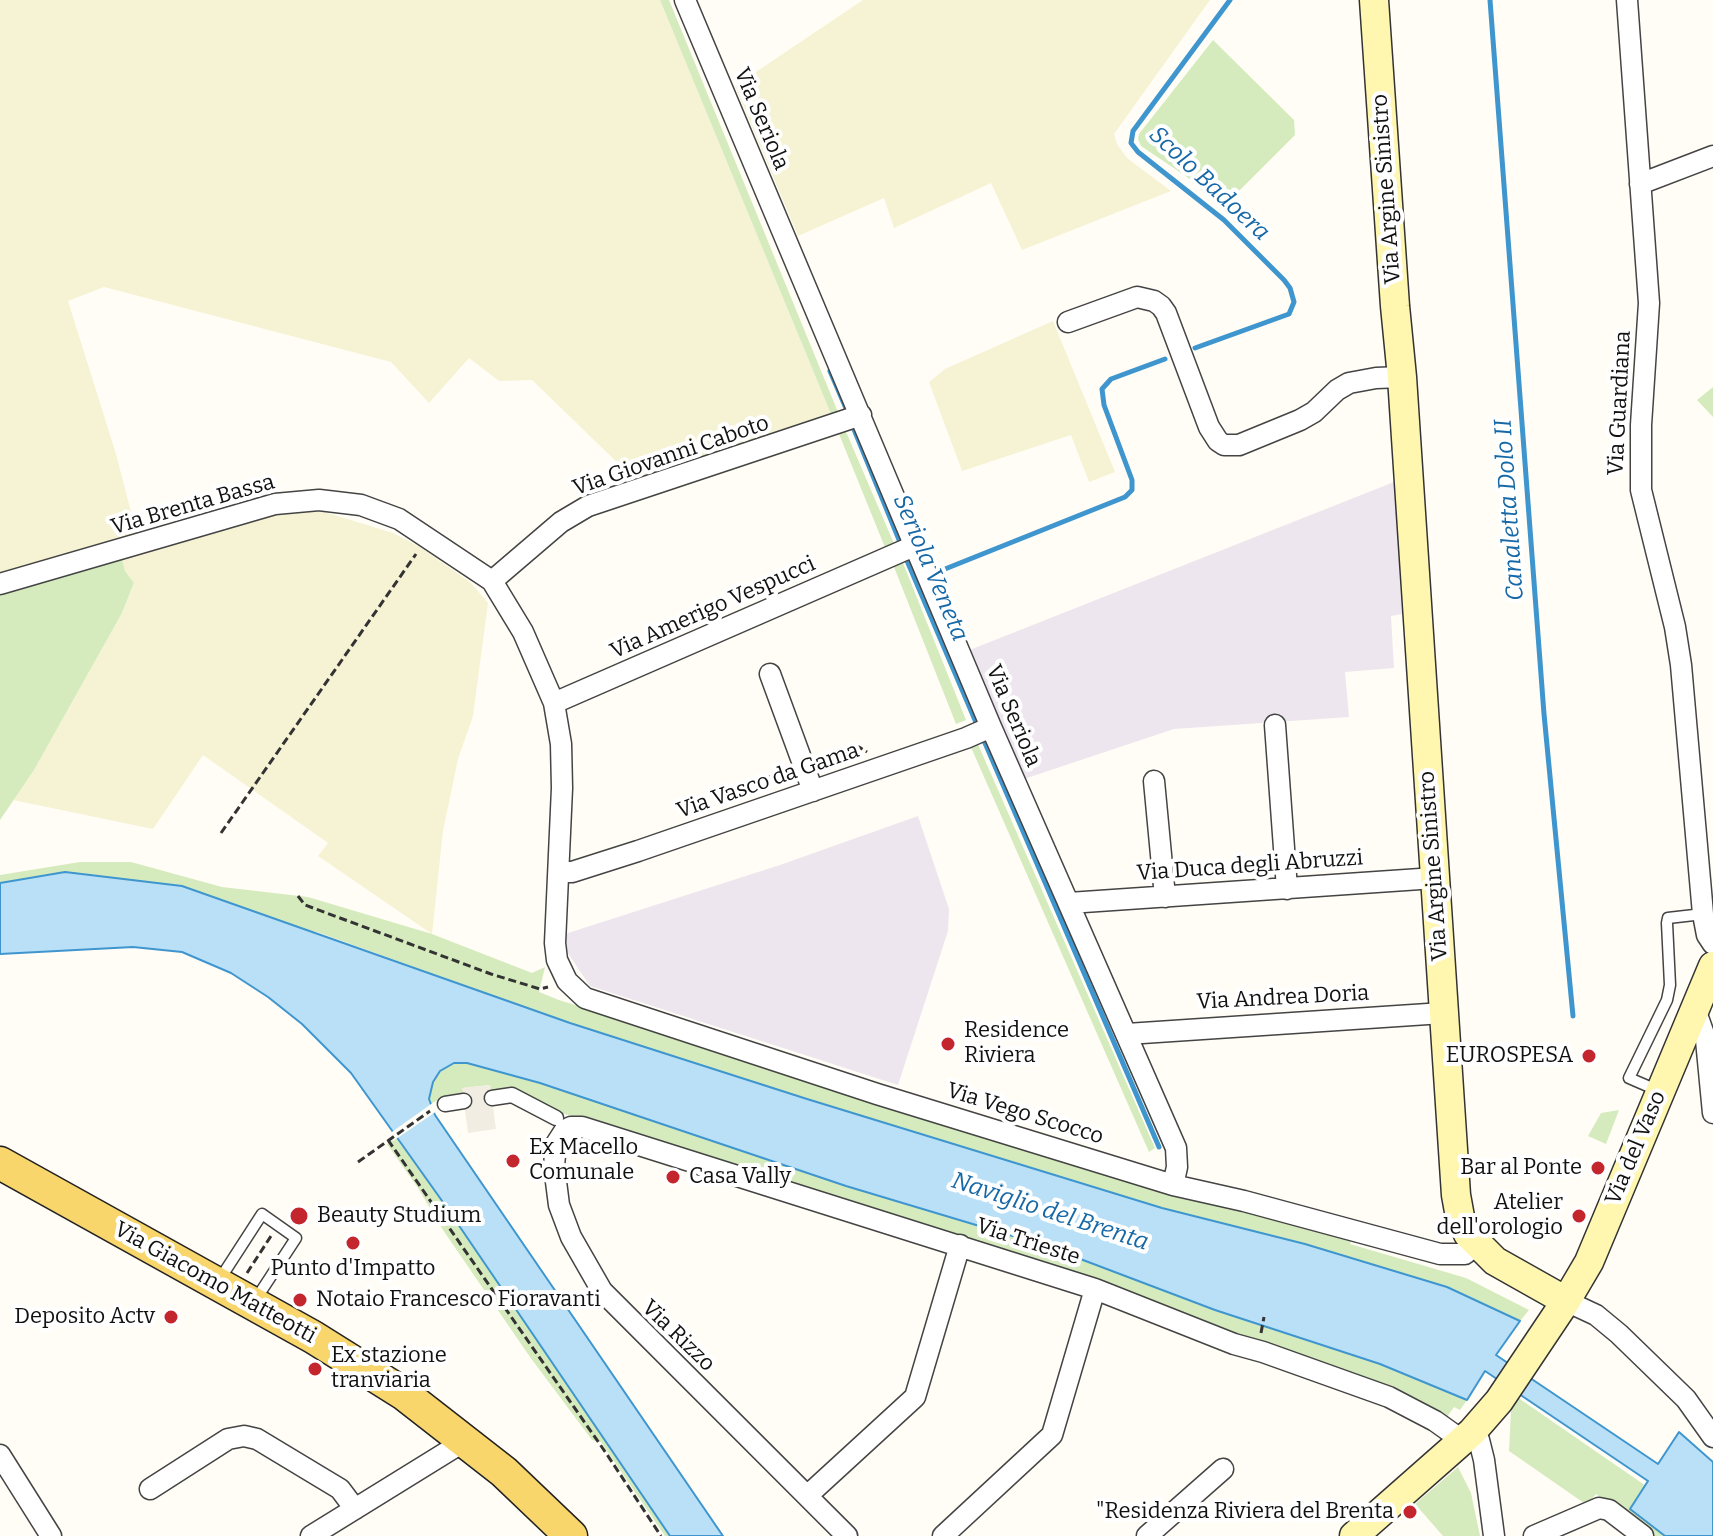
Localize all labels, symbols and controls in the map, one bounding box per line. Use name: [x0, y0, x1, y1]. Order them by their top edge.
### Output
street label: Via Seriola: [728, 64, 794, 174]
street label: Via Argine Sinistro: [1367, 93, 1407, 285]
water label: Scolo Badoera: [1143, 121, 1275, 247]
street label: Via Guardiana: [1603, 330, 1637, 476]
street label: Via Giovanni Caboto: [570, 410, 772, 502]
water label: Canaletta Dolo II: [1489, 418, 1531, 602]
street label: Via Brenta Bassa: [108, 469, 278, 541]
water label: Seriola Veneta: [886, 490, 974, 646]
street label: Via Amerigo Vespucci: [606, 551, 820, 665]
street label: Via Seriola: [980, 661, 1046, 771]
street label: Via Vasco da Gama: [673, 737, 863, 825]
street label: Via Argine Sinistro: [1414, 770, 1454, 962]
street label: Via Duca degli Abruzzi: [1136, 845, 1364, 887]
street label: Via Andrea Doria: [1196, 980, 1370, 1016]
place label: Residence Riviera: [964, 1018, 1069, 1070]
marker: Residence Riviera: [939, 1035, 957, 1053]
place label: EUROSPESA: [1446, 1043, 1573, 1069]
marker: EUROSPESA: [1580, 1047, 1598, 1065]
street label: Via Vego Scocco: [943, 1078, 1107, 1150]
street label: Via del Vaso: [1600, 1087, 1672, 1209]
place label: Ex Macello Comunale: [529, 1135, 638, 1186]
marker: Ex Macello Comunale: [504, 1152, 522, 1170]
place label: Bar al Ponte: [1460, 1155, 1582, 1181]
marker: Bar al Ponte: [1589, 1159, 1607, 1177]
place label: Casa Vally: [689, 1164, 791, 1190]
water label: Naviglio del Brenta: [948, 1167, 1152, 1257]
marker: Casa Vally: [664, 1168, 682, 1186]
place label: Atelier dell'orologio: [1437, 1190, 1563, 1242]
place label: Beauty Studium: [317, 1203, 481, 1229]
marker: Beauty Studium: [288, 1205, 310, 1227]
marker: Atelier dell'orologio: [1570, 1207, 1588, 1225]
street label: Via Trieste: [973, 1213, 1083, 1271]
street label: Via Giacomo Matteotti: [109, 1216, 321, 1350]
marker: Punto d'Impatto: [344, 1234, 362, 1252]
place label: Punto d'Impatto: [271, 1256, 435, 1282]
place label: Notaio Francesco Fioravanti: [316, 1287, 601, 1313]
marker: Notaio Francesco Fioravanti: [291, 1291, 309, 1309]
street label: Via Rizzo: [636, 1295, 720, 1377]
place label: Deposito Actv: [14, 1304, 155, 1330]
marker: Deposito Actv: [162, 1308, 180, 1326]
place label: Ex stazione tranviaria: [331, 1343, 447, 1394]
marker: Ex stazione tranviaria: [306, 1360, 324, 1378]
place label: "Residenza Riviera del Brenta: [1096, 1499, 1394, 1525]
marker: "Residenza Riviera del Brenta: [1401, 1503, 1419, 1521]

